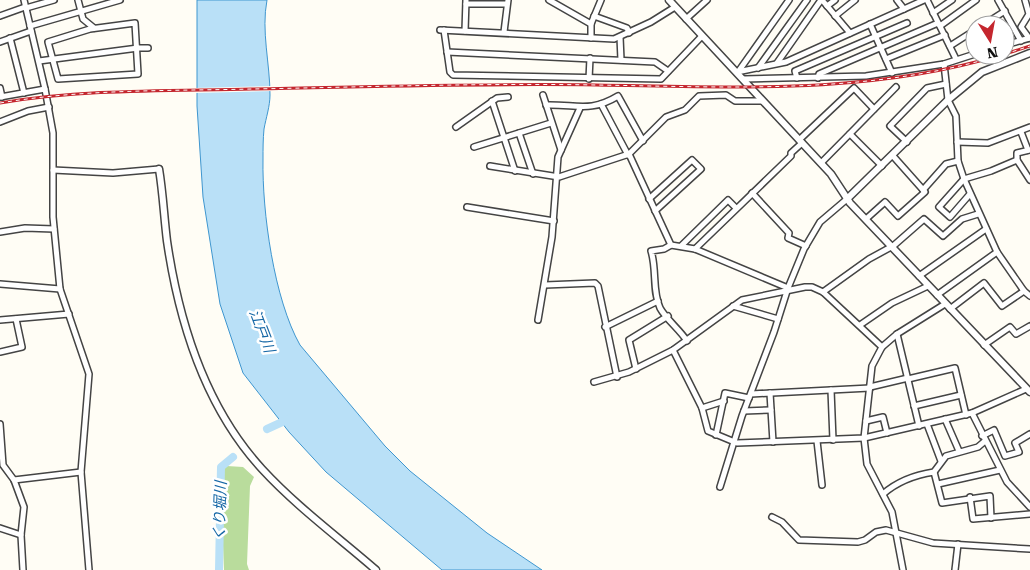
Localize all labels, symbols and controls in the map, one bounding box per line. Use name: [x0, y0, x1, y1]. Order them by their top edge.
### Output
north arrow: [965, 15, 1015, 65]
text: N: [985, 44, 999, 62]
water label: 江戸川: [246, 307, 279, 357]
water label: くり堀川: [210, 479, 230, 541]

